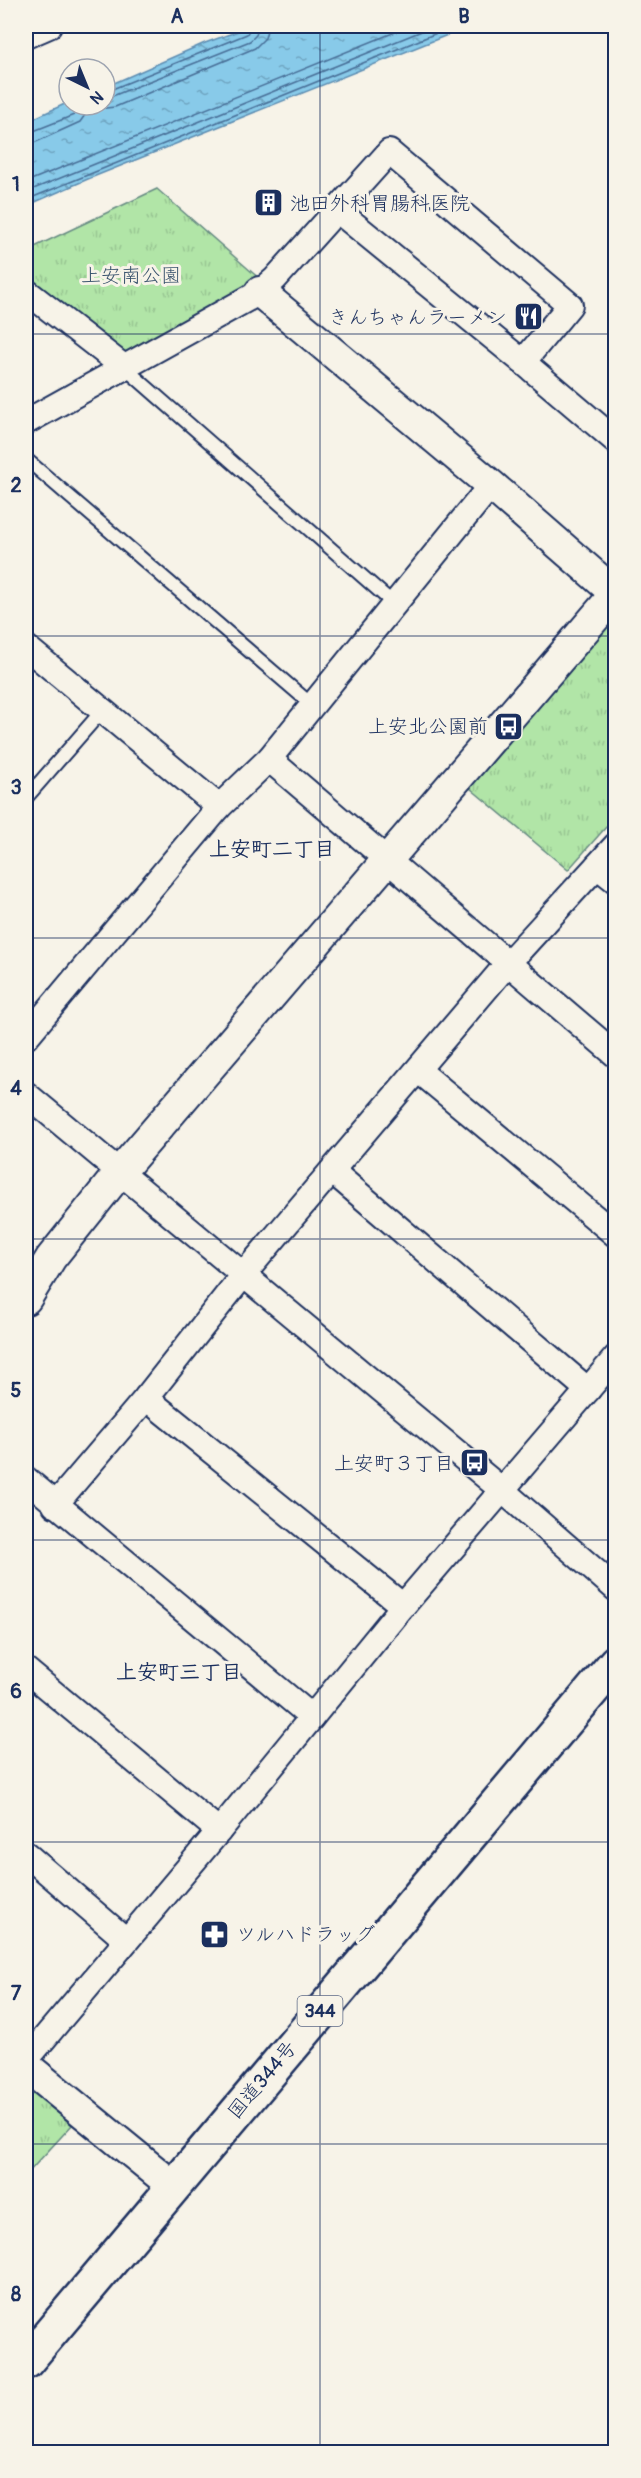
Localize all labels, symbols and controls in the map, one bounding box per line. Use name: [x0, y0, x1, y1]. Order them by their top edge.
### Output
text: A: [171, 4, 184, 29]
text: B: [458, 4, 470, 29]
north arrow: [57, 57, 117, 117]
text: N: [86, 86, 107, 108]
text: 1: [12, 172, 20, 197]
building icon: 池田外科胃腸科医院: [253, 187, 285, 219]
place label: 池田外科胃腸科医院: [290, 191, 470, 216]
park label: 上安南公園: [81, 263, 181, 288]
restaurant icon: きんちゃんラーメン: [512, 301, 544, 333]
place label: きんちゃんラーメン: [328, 305, 507, 330]
text: 2: [10, 473, 22, 498]
bus stop icon: 上安北公園前: [493, 710, 525, 742]
place label: 上安北公園前: [368, 714, 488, 739]
text: 3: [10, 775, 22, 800]
district label: 上安町二丁目: [209, 836, 335, 863]
text: 4: [10, 1076, 22, 1101]
text: 5: [11, 1378, 22, 1403]
bus stop icon: 上安町３丁目: [459, 1447, 491, 1479]
place label: 上安町３丁目: [334, 1451, 454, 1476]
district label: 上安町三丁目: [116, 1659, 242, 1686]
text: 6: [10, 1679, 22, 1704]
pharmacy icon: ツルハドラッグ: [199, 1918, 231, 1950]
place label: ツルハドラッグ: [236, 1922, 375, 1947]
text: 7: [11, 1981, 22, 2006]
road number: 344: [298, 1996, 342, 2026]
street label: 国道344号: [222, 2036, 302, 2124]
text: 8: [11, 2282, 21, 2307]

